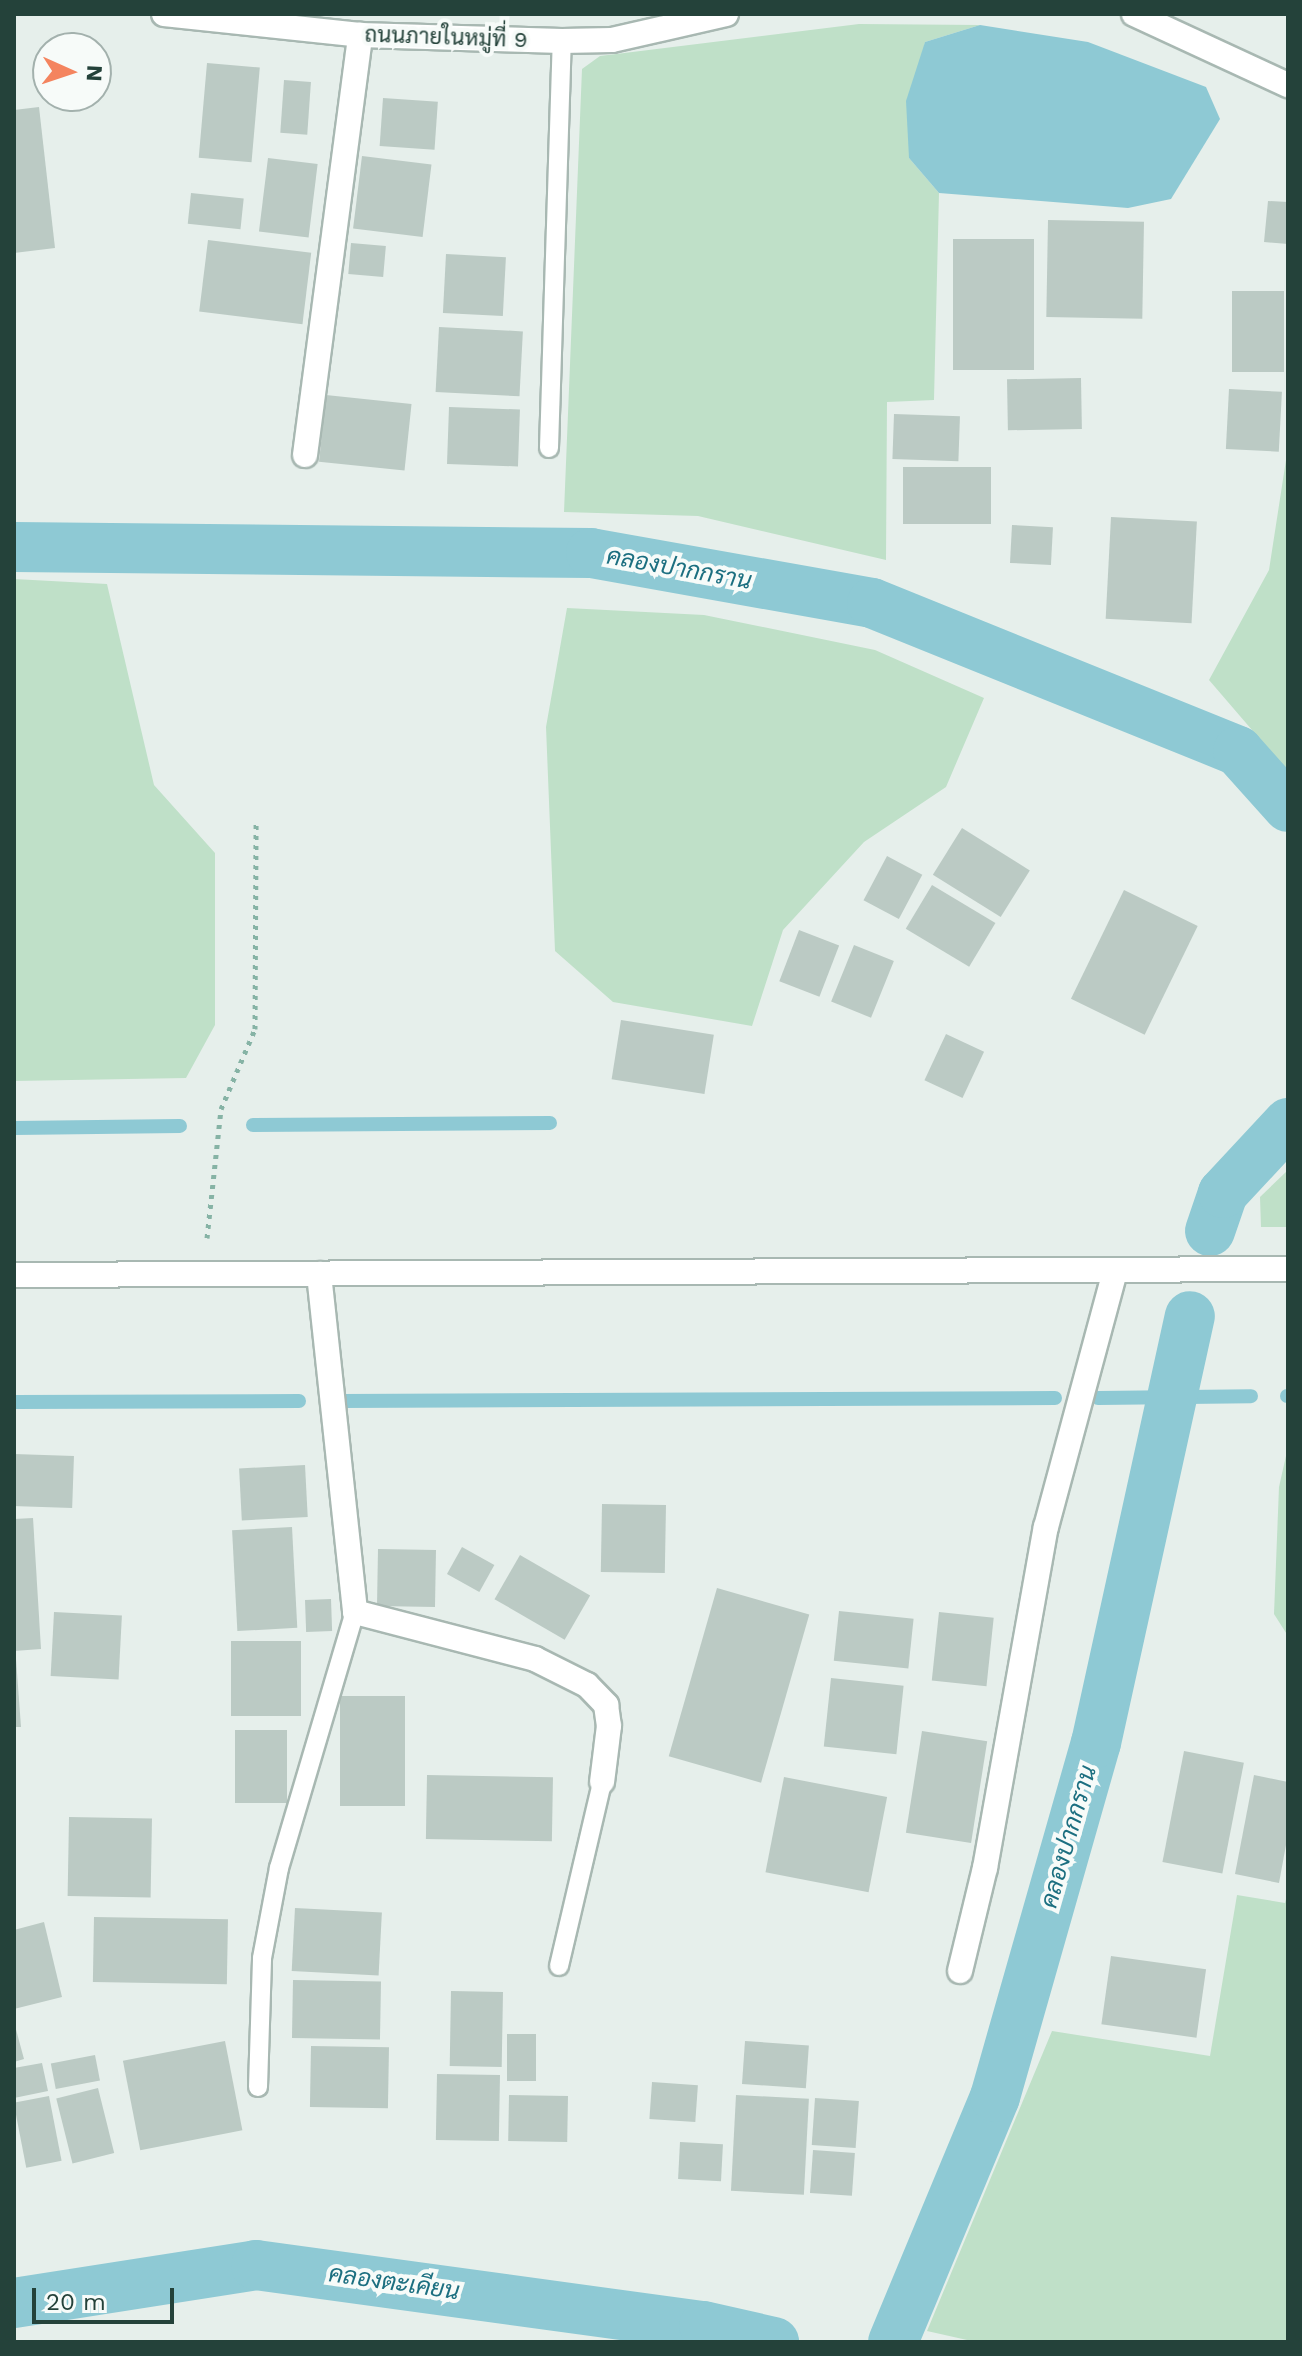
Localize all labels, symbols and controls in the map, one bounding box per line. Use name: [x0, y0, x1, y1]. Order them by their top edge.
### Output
street label: ถนนภายในหมู่ที่ 9: [364, 21, 528, 53]
north arrow: [32, 32, 112, 112]
text: N: [82, 64, 107, 82]
water label: คลองปากกราน: [604, 542, 754, 596]
water label: คลองปากกราน: [1035, 1762, 1103, 1912]
water label: คลองตะเคียน: [327, 2260, 461, 2306]
scale bar: [36, 2272, 178, 2322]
text: 20 m: [46, 2288, 106, 2316]

